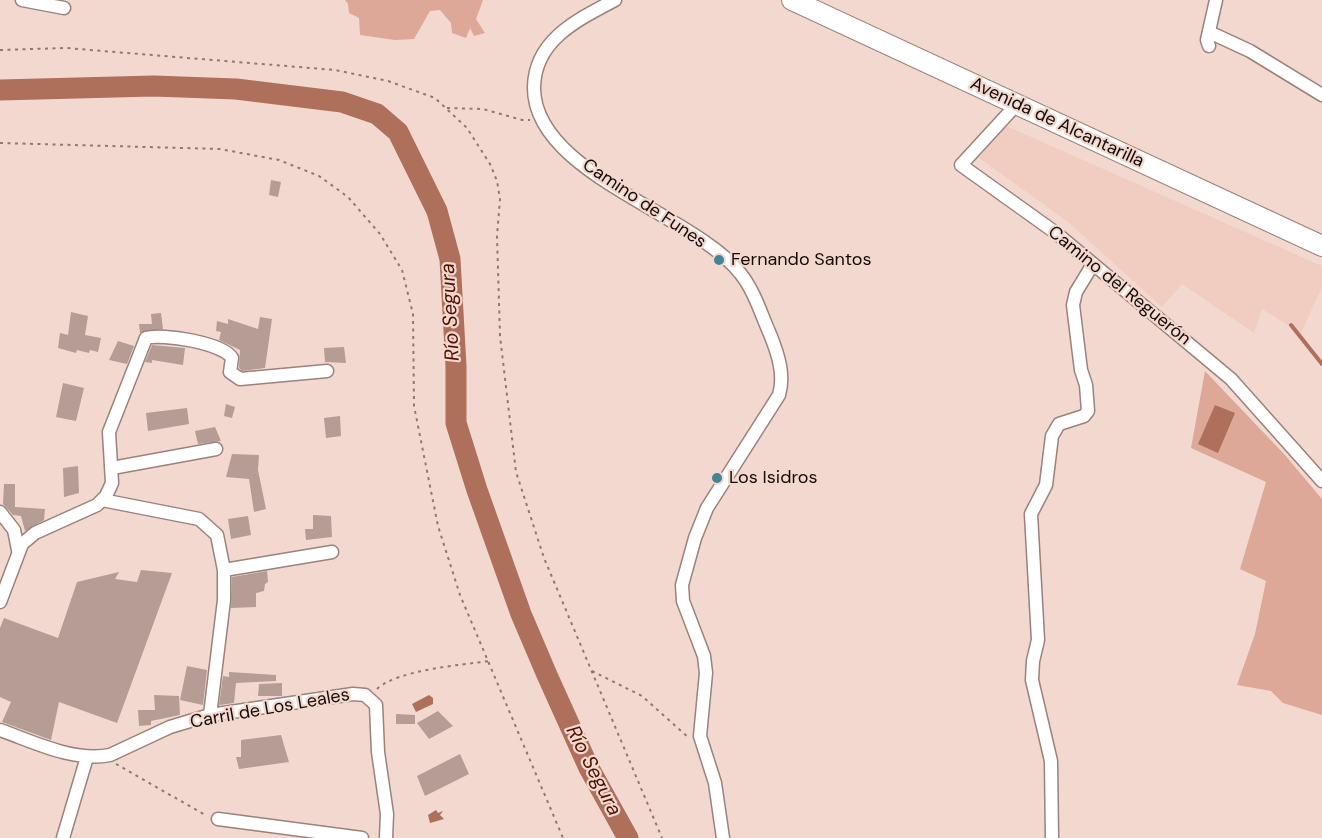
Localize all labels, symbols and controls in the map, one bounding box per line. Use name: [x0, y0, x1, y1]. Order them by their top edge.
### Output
street label: Avenida de Alcantarilla: [967, 73, 1147, 173]
street label: Camino de Funes: [578, 155, 710, 253]
street label: Camino del Reguerón: [1043, 222, 1195, 350]
place label: Fernando Santos: [731, 249, 871, 271]
marker: Fernando Santos: [712, 253, 726, 267]
water label: Río Segura: [436, 262, 466, 362]
place label: Los Isidros: [729, 467, 817, 489]
marker: Los Isidros: [710, 471, 724, 485]
street label: Carril de Los Leales: [189, 684, 351, 734]
water label: Río Segura: [560, 722, 626, 820]

